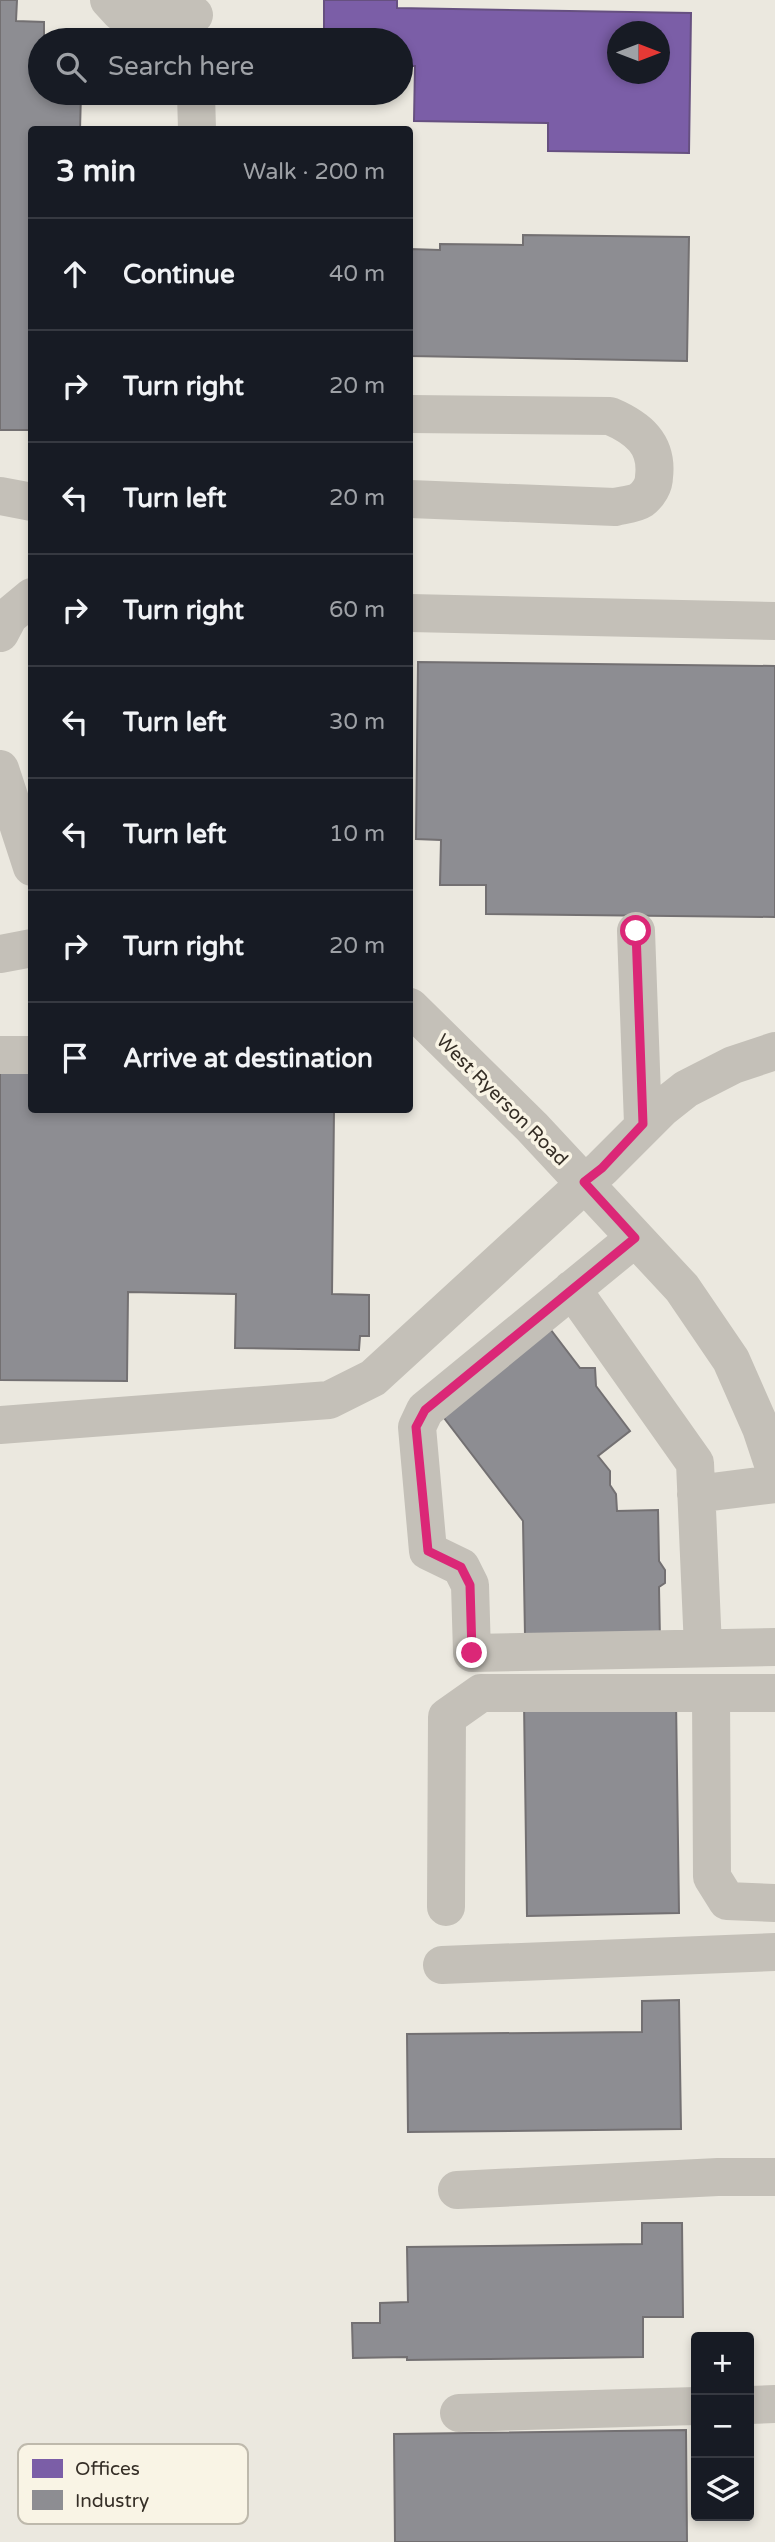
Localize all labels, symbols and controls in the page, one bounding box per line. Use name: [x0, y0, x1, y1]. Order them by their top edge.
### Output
north arrow: [607, 21, 670, 84]
search box: [28, 28, 413, 105]
icon: search: [52, 48, 90, 86]
text: Search here: [108, 51, 254, 82]
text: 3 min: [56, 153, 136, 190]
text: Walk · 200 m: [243, 158, 385, 186]
icon: ahead: [56, 255, 94, 293]
text: Continue: [123, 259, 235, 290]
text: 40 m: [329, 260, 385, 288]
icon: right: [56, 367, 94, 405]
text: Turn right: [123, 371, 244, 402]
text: 20 m: [329, 372, 385, 400]
icon: left: [56, 479, 94, 517]
text: Turn left: [123, 483, 226, 514]
text: 20 m: [329, 484, 385, 512]
icon: right: [56, 591, 94, 629]
text: Turn right: [123, 595, 244, 626]
text: 60 m: [329, 596, 385, 624]
icon: left: [56, 703, 94, 741]
text: Turn left: [123, 707, 226, 738]
text: 30 m: [329, 708, 385, 736]
icon: left: [56, 815, 94, 853]
text: Turn left: [123, 819, 226, 850]
text: 10 m: [329, 820, 385, 848]
route start: [620, 915, 651, 946]
icon: right: [56, 927, 94, 965]
text: Turn right: [123, 931, 244, 962]
text: 20 m: [329, 932, 385, 960]
street label: West Ryerson Road: [432, 1030, 572, 1170]
icon: arrive: [56, 1039, 94, 1077]
text: Arrive at destination: [123, 1043, 373, 1074]
route end: [456, 1637, 487, 1668]
map controls: [691, 2332, 754, 2521]
button: +: [691, 2332, 754, 2395]
button: −: [691, 2395, 754, 2458]
legend: [18, 2444, 248, 2524]
text: Offices: [75, 2458, 140, 2480]
button: layers: [691, 2458, 754, 2521]
text: Industry: [75, 2490, 149, 2512]

